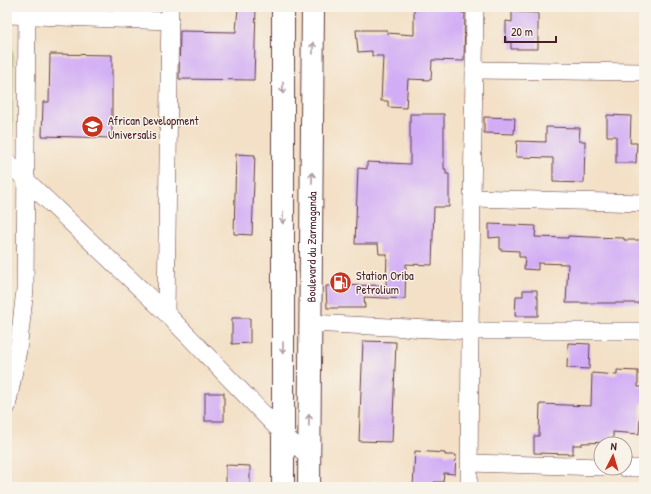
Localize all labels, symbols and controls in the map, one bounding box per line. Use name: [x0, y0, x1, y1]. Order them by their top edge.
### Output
scale bar: [505, 18, 556, 44]
text: 20 m: [511, 23, 533, 40]
one-way arrow: [309, 42, 317, 55]
one-way arrow: [279, 81, 287, 94]
place label: African Development Universalis: [108, 112, 200, 143]
school or university icon: African Development Universalis: [79, 114, 105, 140]
one-way arrow: [308, 172, 316, 185]
street label: Boulevard du Zarmaganda: [302, 191, 320, 302]
one-way arrow: [279, 211, 287, 224]
place label: Station Oriba Petrolium: [356, 267, 414, 298]
fuel station icon: Station Oriba Petrolium: [327, 269, 353, 295]
one-way arrow: [279, 341, 287, 354]
one-way arrow: [305, 414, 313, 427]
north arrow: [593, 436, 633, 476]
text: N: [610, 439, 618, 453]

